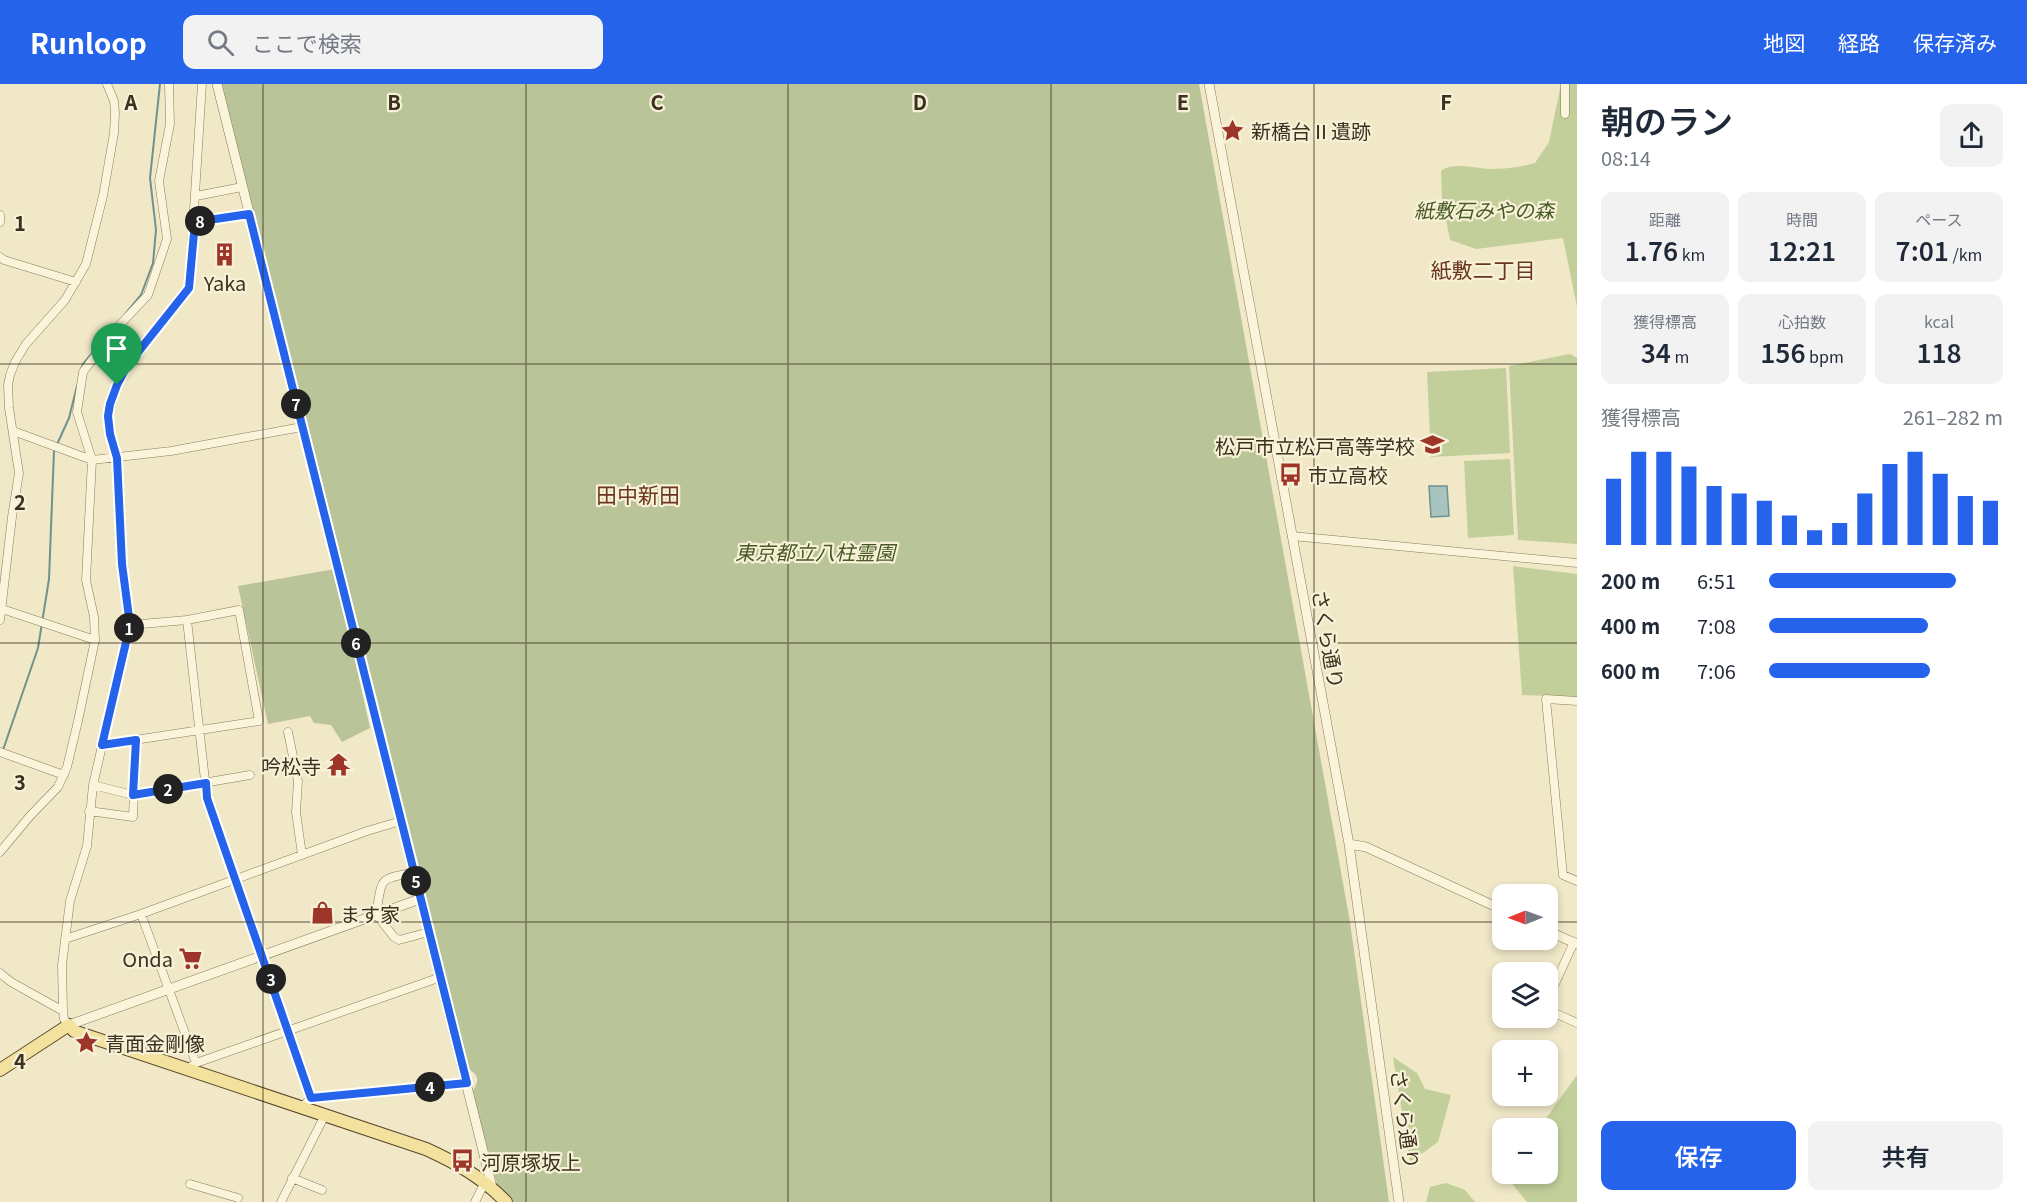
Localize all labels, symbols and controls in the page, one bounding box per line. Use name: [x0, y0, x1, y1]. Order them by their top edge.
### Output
search box: [183, 15, 603, 69]
text: Runloop: [30, 22, 147, 62]
icon: search: [204, 26, 237, 59]
text: ここで検索: [252, 26, 362, 58]
text: 地図: [1763, 27, 1805, 57]
text: 経路: [1838, 27, 1880, 57]
text: 保存済み: [1913, 27, 1997, 57]
text: A: [124, 87, 138, 116]
text: B: [387, 87, 401, 116]
text: C: [650, 87, 664, 116]
text: D: [913, 87, 927, 116]
text: E: [1177, 87, 1189, 116]
text: F: [1440, 87, 1452, 116]
text: 朝のラン: [1601, 96, 1733, 144]
button: share: [1940, 104, 2003, 167]
place label: 新橋台Ⅱ遺跡: [1251, 116, 1371, 145]
place icon: 新橋台Ⅱ遺跡: [1220, 117, 1246, 143]
text: 08:14: [1601, 143, 1651, 172]
park label: 紙敷石みやの森: [1414, 195, 1556, 224]
pin: 8: [185, 206, 215, 236]
text: 距離: [1649, 207, 1681, 231]
text: 時間: [1786, 207, 1818, 231]
text: ペース: [1915, 207, 1963, 231]
text: 1: [14, 208, 26, 237]
text: 8: [195, 209, 205, 233]
text: 1.76: [1625, 231, 1678, 268]
text: 12:21: [1768, 231, 1836, 268]
text: 7:01: [1896, 231, 1949, 268]
building icon: Yaka: [212, 241, 238, 267]
text: km: [1678, 242, 1705, 266]
text: /km: [1949, 242, 1982, 266]
district label: 紙敷二丁目: [1431, 254, 1536, 284]
place label: Yaka: [203, 268, 246, 297]
text: 獲得標高: [1633, 309, 1697, 333]
text: 心拍数: [1778, 309, 1826, 333]
text: kcal: [1924, 309, 1954, 333]
pin: [91, 323, 142, 385]
icon: arrive: [100, 332, 133, 365]
text: 34: [1641, 333, 1671, 370]
text: 156: [1760, 333, 1806, 370]
text: 118: [1916, 333, 1962, 370]
text: m: [1671, 344, 1689, 368]
text: bpm: [1806, 344, 1844, 368]
pin: 7: [281, 389, 311, 419]
text: 7: [291, 392, 301, 416]
text: 獲得標高: [1601, 402, 1681, 431]
text: 261–282 m: [1903, 402, 2003, 431]
place label: 松戸市立松戸高等学校: [1215, 431, 1415, 460]
school or university icon: 松戸市立松戸高等学校: [1420, 432, 1446, 458]
place label: 市立高校: [1308, 460, 1388, 489]
bus stop icon: 市立高校: [1277, 461, 1303, 487]
district label: 田中新田: [596, 479, 680, 509]
text: 2: [14, 487, 26, 516]
park label: 東京都立八柱霊園: [735, 537, 898, 566]
text: 200 m: [1601, 566, 1660, 595]
text: 6:51: [1697, 566, 1736, 595]
street label: さくら通り: [1306, 587, 1352, 691]
text: 400 m: [1601, 611, 1660, 640]
text: 7:08: [1697, 611, 1736, 640]
pin: 1: [114, 613, 144, 643]
text: 1: [124, 616, 134, 640]
pin: 6: [341, 628, 371, 658]
text: 6: [351, 631, 361, 655]
text: 600 m: [1601, 656, 1660, 685]
text: 7:06: [1697, 656, 1736, 685]
place label: 吟松寺: [261, 751, 321, 780]
temple icon: 吟松寺: [326, 752, 352, 778]
text: 3: [14, 767, 26, 796]
pin: 2: [153, 774, 183, 804]
text: 2: [163, 777, 173, 801]
pin: 5: [401, 866, 431, 896]
text: 5: [411, 869, 421, 893]
north arrow: [1492, 884, 1558, 950]
map controls: [1492, 884, 1558, 1184]
place label: ます家: [340, 899, 400, 928]
shop icon: ます家: [309, 900, 335, 926]
place label: Onda: [122, 944, 173, 973]
supermarket icon: Onda: [178, 945, 204, 971]
button: layers: [1492, 962, 1558, 1028]
pin: 3: [256, 964, 286, 994]
text: 3: [266, 967, 276, 991]
place label: 青面金剛像: [105, 1028, 205, 1057]
place icon: 青面金剛像: [74, 1029, 100, 1055]
button: +: [1492, 1040, 1558, 1106]
text: 4: [14, 1046, 26, 1075]
street label: さくら通り: [1385, 1067, 1427, 1171]
pin: 4: [415, 1072, 445, 1102]
text: 4: [425, 1075, 435, 1099]
button: −: [1492, 1118, 1558, 1184]
button: 保存: [1601, 1121, 1796, 1190]
button: 共有: [1808, 1121, 2003, 1190]
place label: 河原塚坂上: [481, 1147, 581, 1176]
bus stop icon: 河原塚坂上: [450, 1148, 476, 1174]

